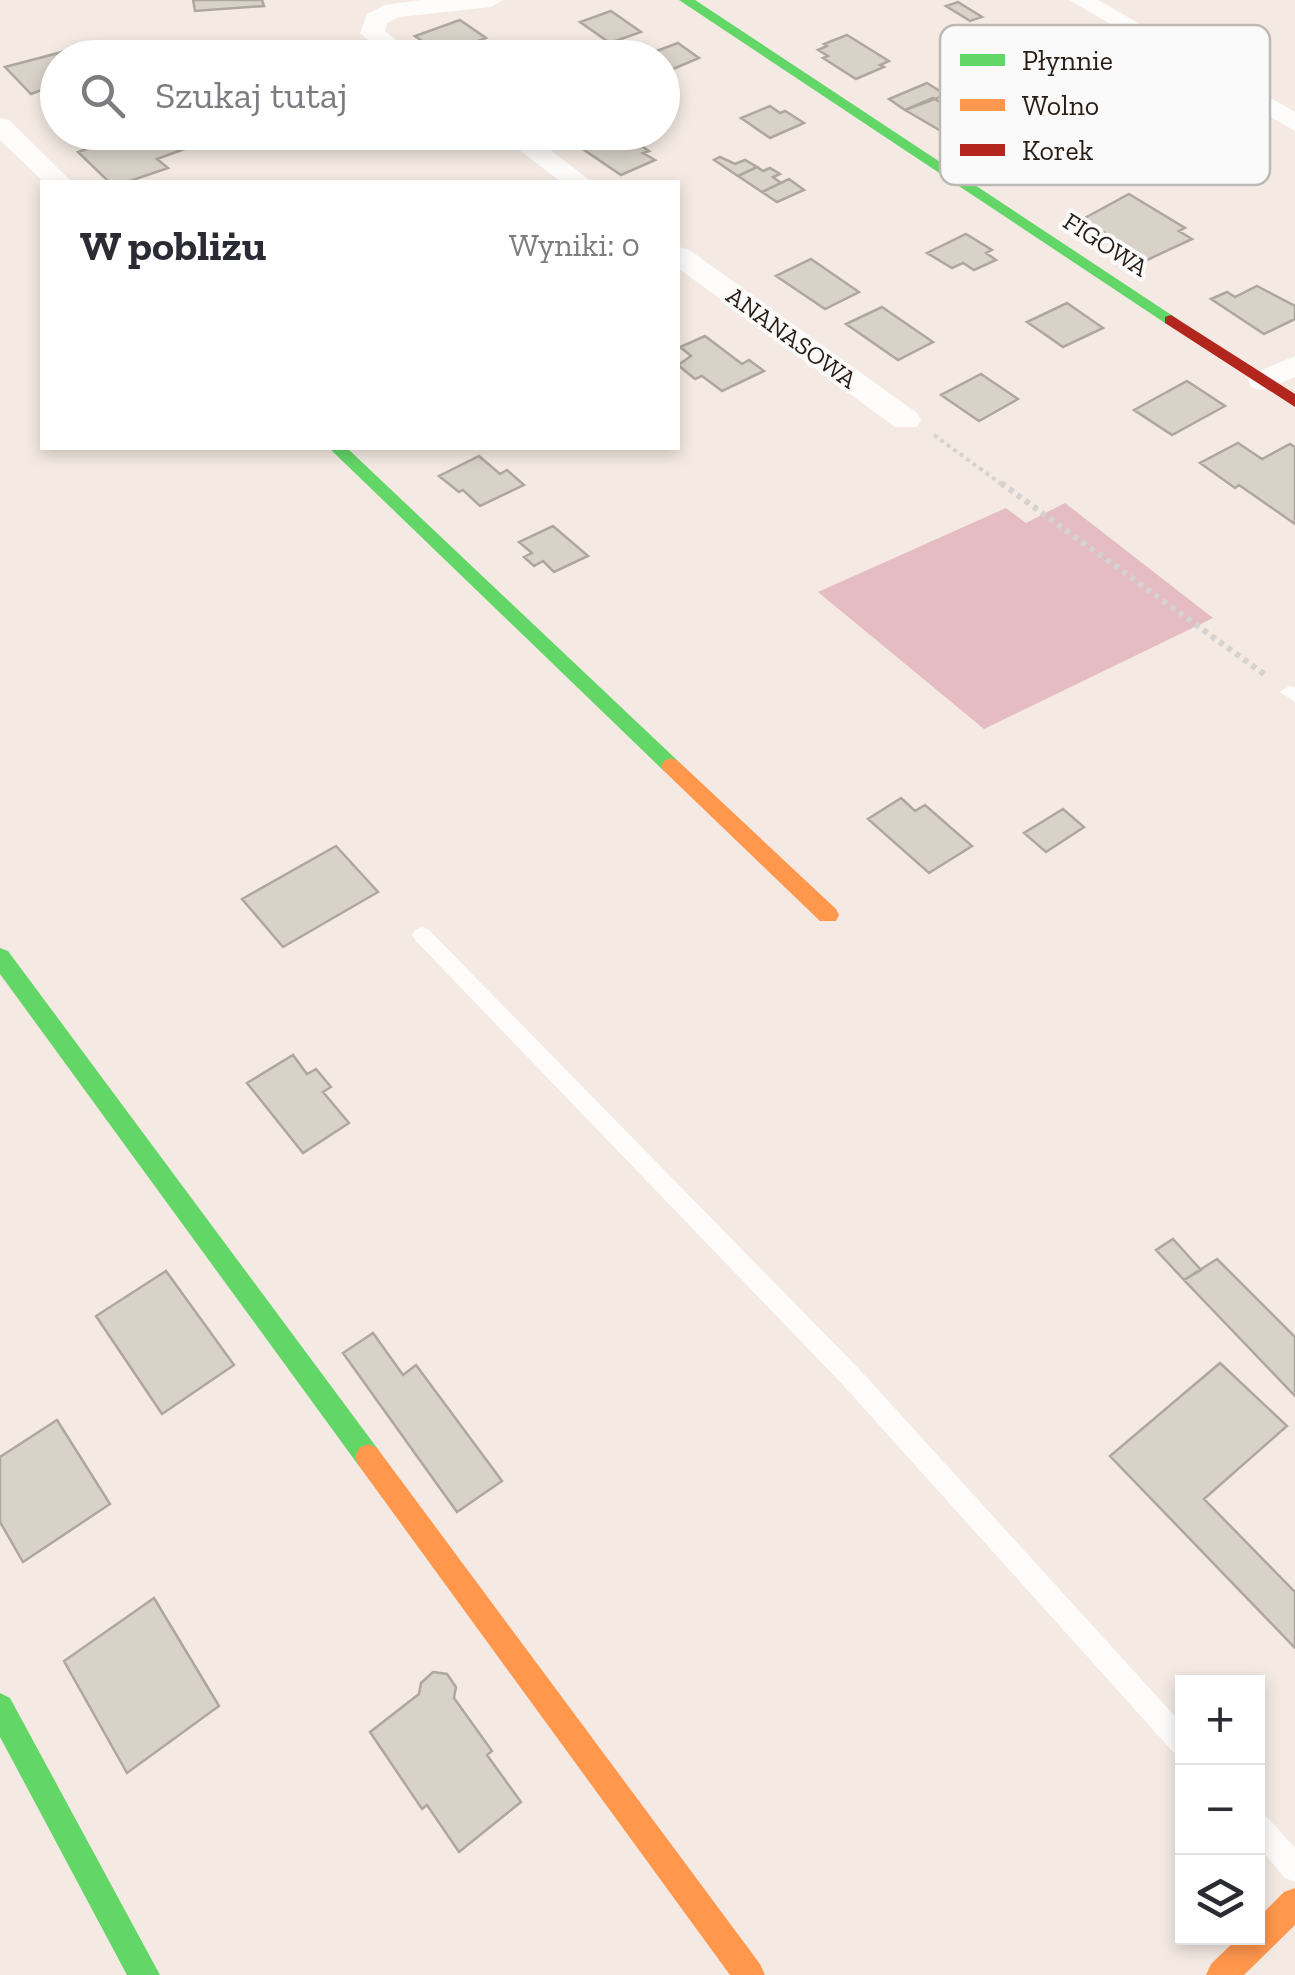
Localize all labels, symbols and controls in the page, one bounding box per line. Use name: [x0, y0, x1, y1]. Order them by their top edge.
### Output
legend: [940, 25, 1270, 185]
search box: [40, 40, 680, 150]
text: Płynnie: [1022, 44, 1113, 77]
icon: search: [75, 68, 130, 123]
text: Szukaj tutaj: [155, 72, 348, 118]
text: Wolno: [1022, 89, 1099, 122]
text: Korek: [1022, 134, 1094, 167]
street label: FIGOWA: [1058, 206, 1155, 283]
text: W pobliżu: [80, 220, 266, 271]
text: Wyniki: 0: [509, 226, 640, 264]
street label: ANANASOWA: [721, 280, 864, 395]
map controls: [1175, 1675, 1265, 1945]
button: +: [1175, 1675, 1265, 1765]
button: −: [1175, 1765, 1265, 1855]
button: layers: [1175, 1855, 1265, 1945]

